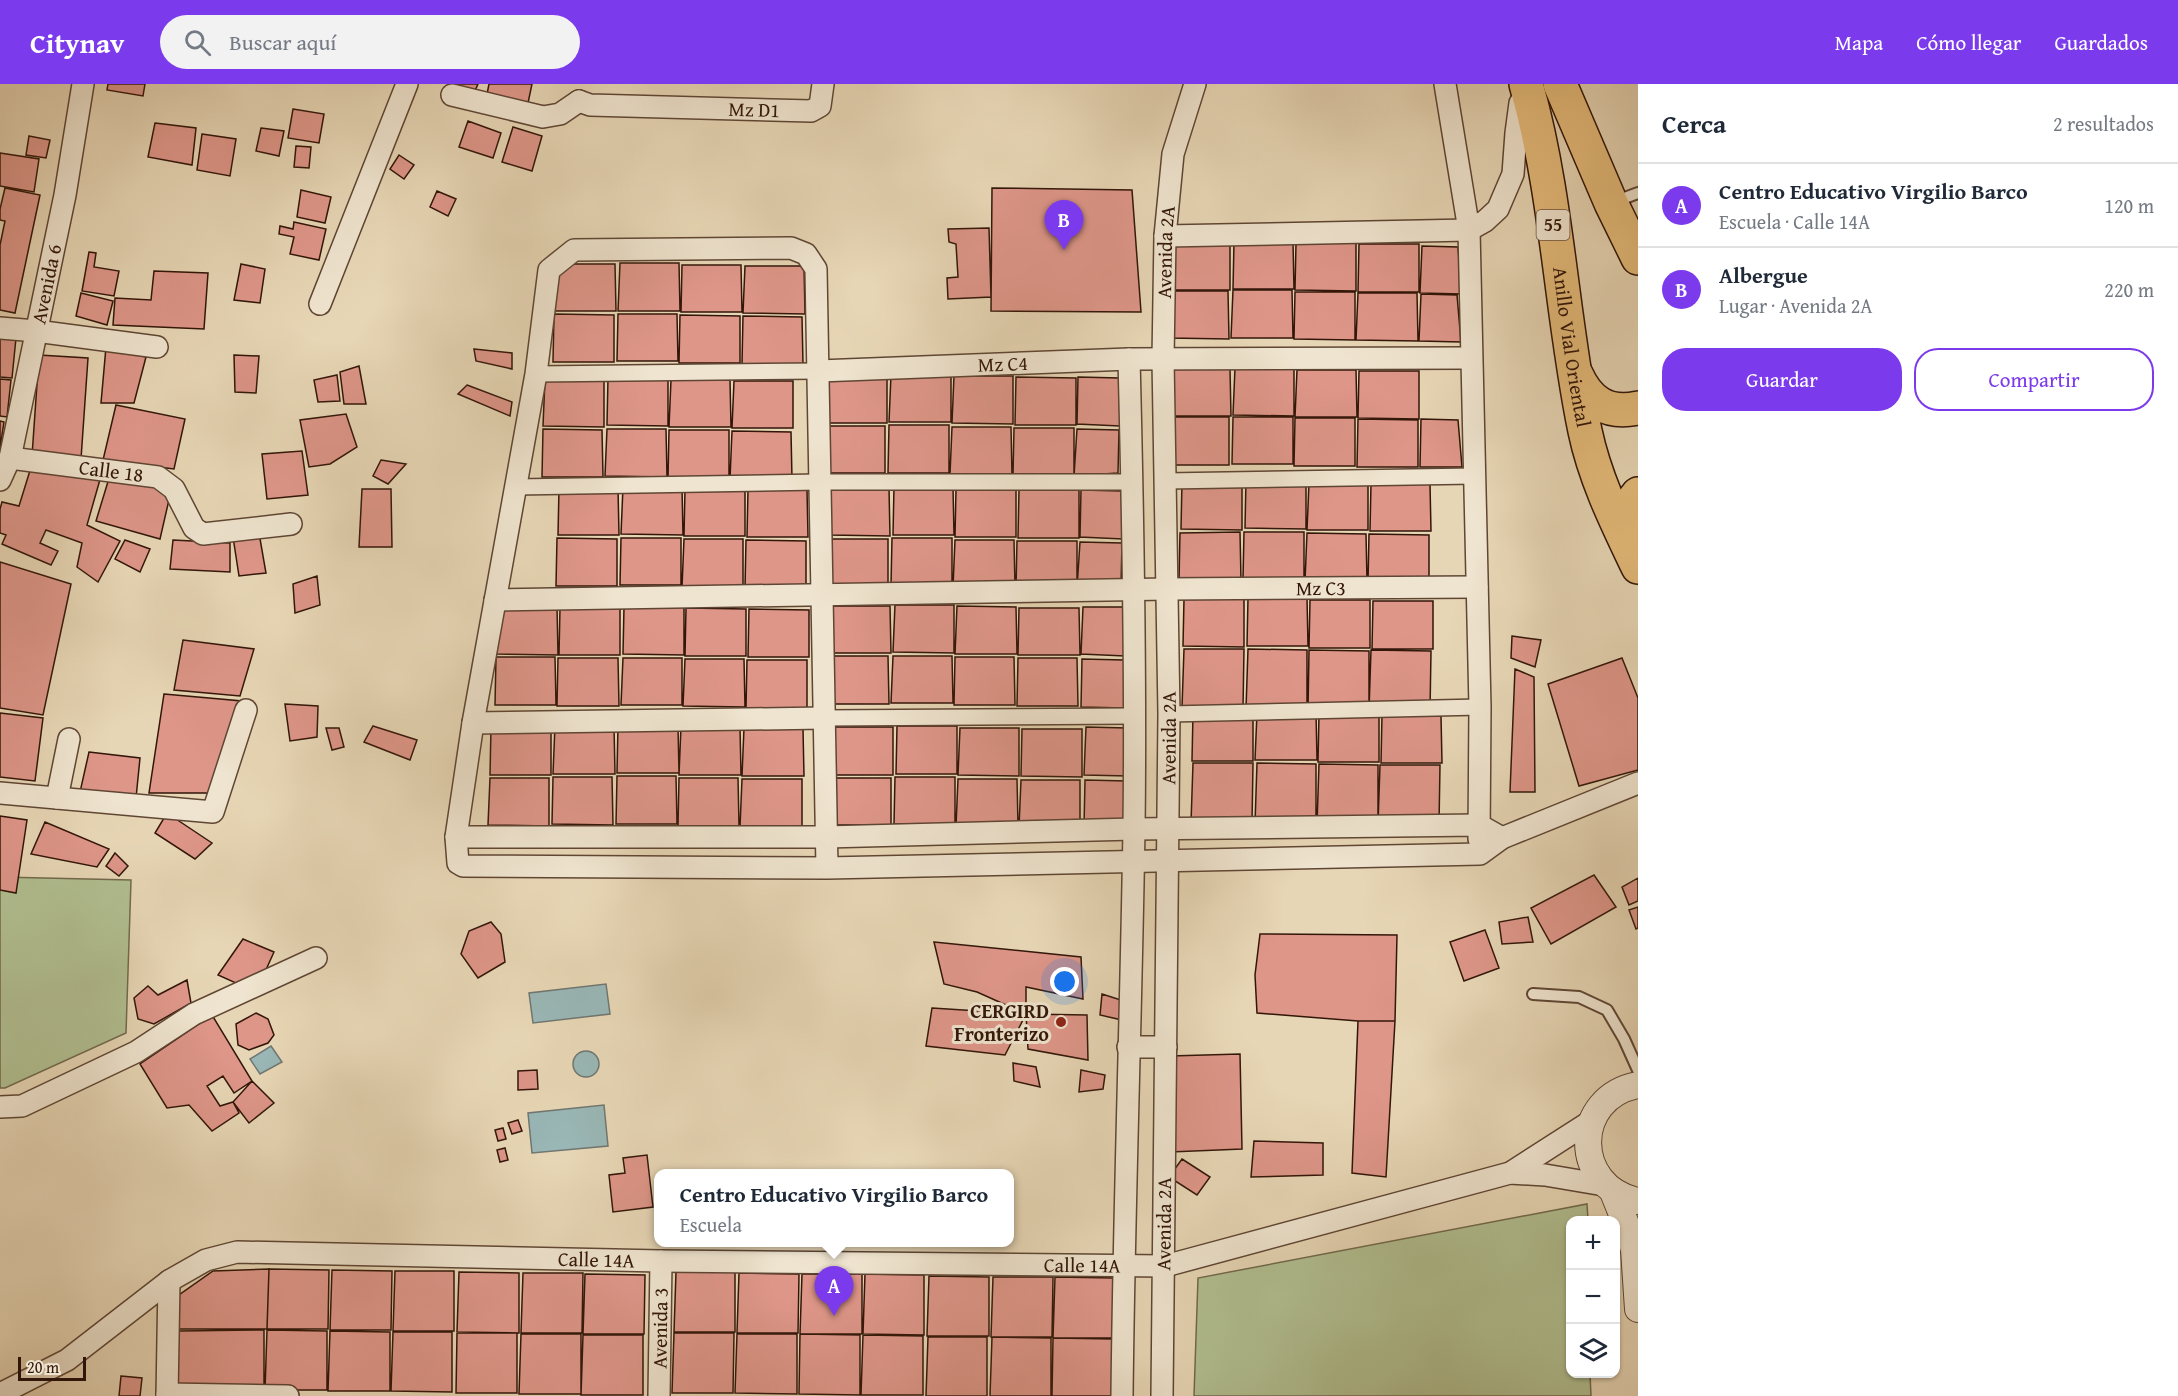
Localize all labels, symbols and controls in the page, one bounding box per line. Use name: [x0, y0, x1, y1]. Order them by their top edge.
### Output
search box: [160, 15, 580, 69]
text: Citynav: [30, 22, 124, 63]
icon: search: [181, 26, 214, 59]
text: Buscar aquí: [229, 26, 337, 58]
text: Mapa: [1835, 27, 1883, 58]
text: Cómo llegar: [1916, 27, 2021, 58]
text: Guardados: [2054, 27, 2148, 58]
street label: Mz D1: [728, 94, 780, 124]
text: Cerca: [1662, 104, 1726, 143]
text: 2 resultados: [2053, 109, 2154, 138]
text: Centro Educativo Virgilio Barco: [1719, 175, 2028, 207]
text: A: [1675, 191, 1688, 220]
text: 120 m: [2104, 191, 2154, 220]
pin: B: [1044, 200, 1084, 250]
street label: Avenida 2A: [1149, 204, 1182, 299]
text: Escuela · Calle 14A: [1719, 207, 1870, 236]
road number: 55: [1536, 210, 1570, 240]
street label: Avenida 6: [23, 241, 68, 326]
text: Albergue: [1719, 259, 1808, 291]
street label: Anillo Vial Oriental: [1546, 265, 1599, 430]
text: B: [1675, 275, 1688, 304]
text: 220 m: [2104, 275, 2154, 304]
text: Lugar · Avenida 2A: [1719, 291, 1873, 320]
street label: Mz C4: [977, 348, 1028, 379]
button: Guardar: [1662, 348, 1902, 411]
button: Compartir: [1914, 348, 2154, 411]
street label: Calle 18: [77, 452, 145, 489]
street label: Mz C3: [1296, 573, 1346, 602]
street label: Avenida 2A: [1153, 691, 1183, 785]
your location: [1050, 967, 1079, 996]
place label: CERGIRD Fronterizo: [954, 996, 1049, 1048]
marker: CERGIRD Fronterizo: [1054, 1015, 1068, 1029]
popup: [654, 1169, 1014, 1247]
street label: Avenida 2A: [1148, 1177, 1178, 1271]
text: Centro Educativo Virgilio Barco: [680, 1178, 988, 1210]
text: Escuela: [680, 1210, 742, 1239]
map controls: [1566, 1216, 1620, 1378]
button: +: [1566, 1216, 1620, 1270]
street label: Calle 14A: [558, 1244, 635, 1274]
street label: Calle 14A: [1044, 1250, 1121, 1280]
pin: A: [814, 1266, 854, 1316]
button: −: [1566, 1270, 1620, 1324]
street label: Avenida 3: [644, 1287, 675, 1369]
button: layers: [1566, 1324, 1620, 1378]
scale bar: [18, 1354, 86, 1382]
text: 20 m: [27, 1355, 59, 1379]

